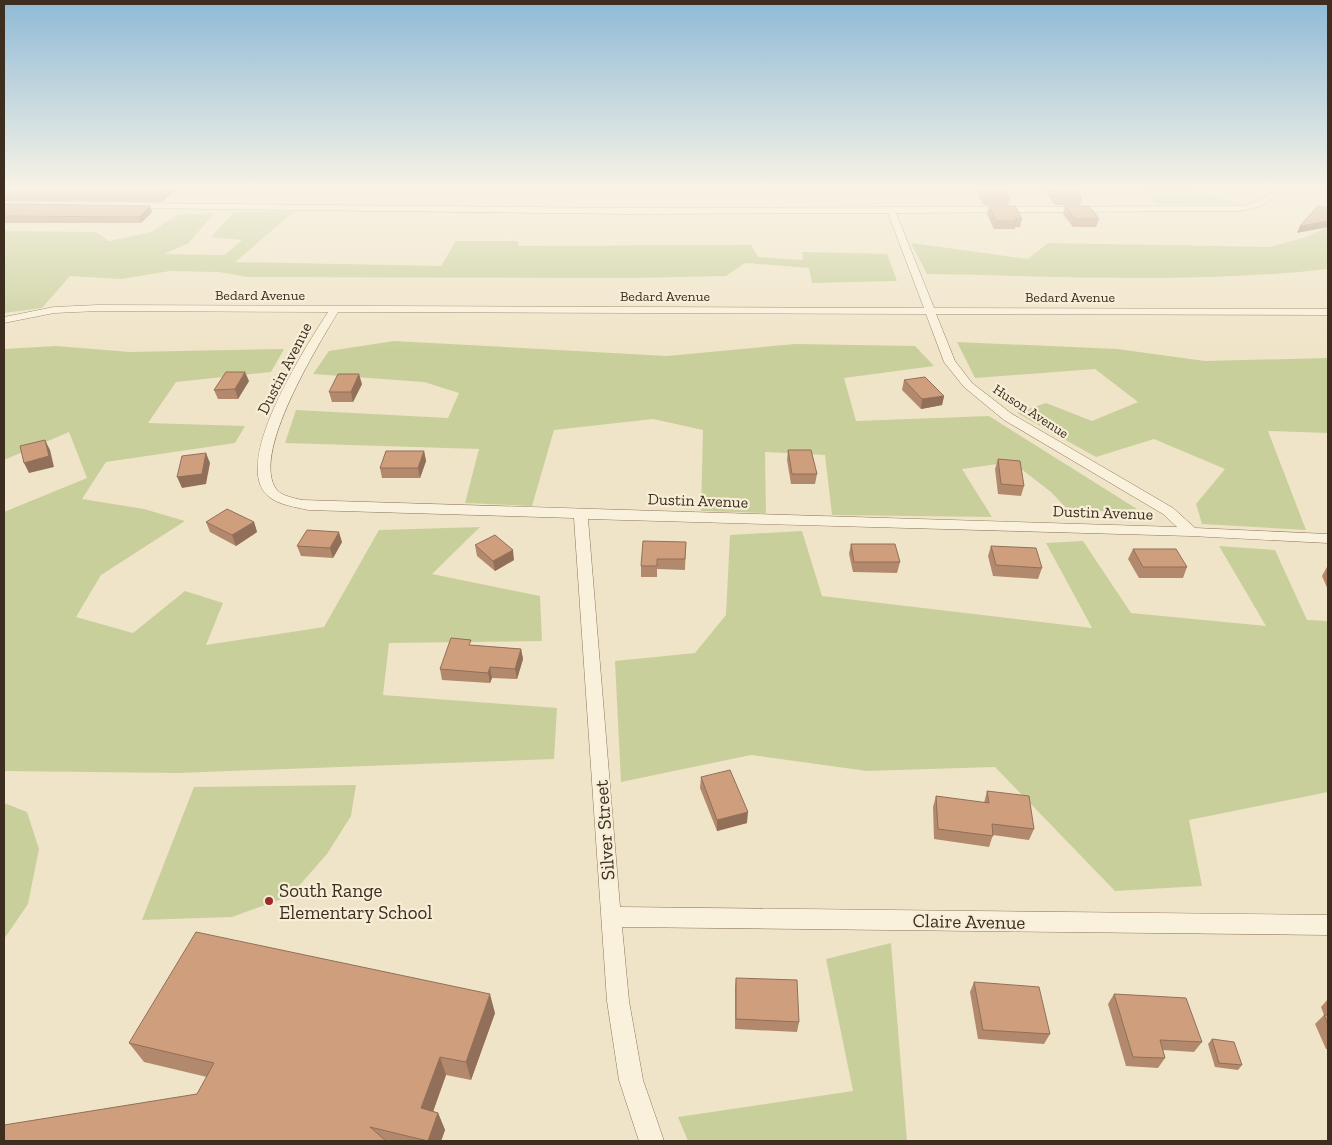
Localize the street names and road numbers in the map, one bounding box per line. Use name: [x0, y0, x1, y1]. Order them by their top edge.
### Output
street label: Bedard Avenue: [215, 287, 305, 304]
street label: Bedard Avenue: [620, 288, 710, 305]
street label: Bedard Avenue: [1025, 289, 1115, 306]
street label: Dustin Avenue: [253, 319, 316, 417]
street label: Huson Avenue: [990, 381, 1072, 442]
street label: Dustin Avenue: [647, 489, 749, 512]
street label: Dustin Avenue: [1052, 501, 1154, 524]
street label: Silver Street: [590, 779, 619, 881]
street label: Claire Avenue: [912, 909, 1026, 934]

